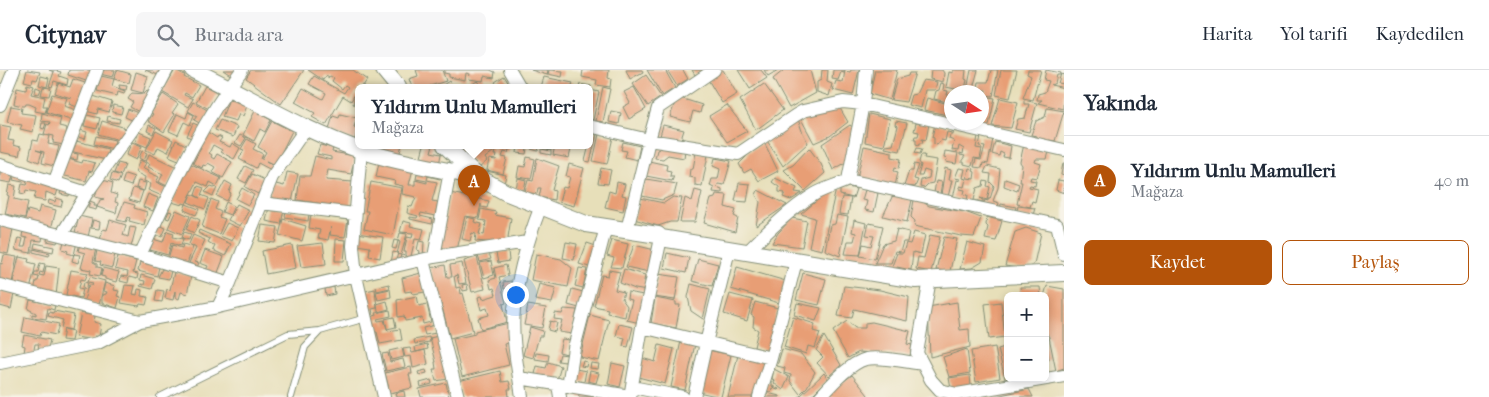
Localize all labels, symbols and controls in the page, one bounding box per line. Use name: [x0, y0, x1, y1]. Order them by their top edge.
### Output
search box: [136, 12, 486, 57]
text: Citynav: [25, 21, 106, 49]
icon: search: [154, 21, 182, 49]
text: Burada ara: [194, 24, 283, 46]
text: Harita: [1202, 24, 1252, 45]
text: Yol tarifi: [1280, 24, 1348, 45]
text: Kaydedilen: [1376, 24, 1464, 45]
popup: [355, 84, 593, 149]
north arrow: [944, 85, 989, 130]
text: Yakında: [1084, 91, 1157, 115]
text: Yıldırım Unlu Mamulleri: [372, 96, 576, 118]
text: Mağaza: [372, 118, 424, 137]
text: Yıldırım Unlu Mamulleri: [1131, 160, 1336, 182]
pin: A: [458, 165, 490, 206]
text: A: [1095, 171, 1105, 190]
text: 40 m: [1434, 171, 1469, 190]
text: Mağaza: [1131, 182, 1183, 201]
button: Kaydet: [1084, 240, 1272, 285]
button: Paylaş: [1282, 240, 1469, 285]
your location: [503, 282, 529, 308]
map controls: [1004, 292, 1049, 382]
button: +: [1004, 292, 1049, 337]
button: −: [1004, 337, 1049, 382]

